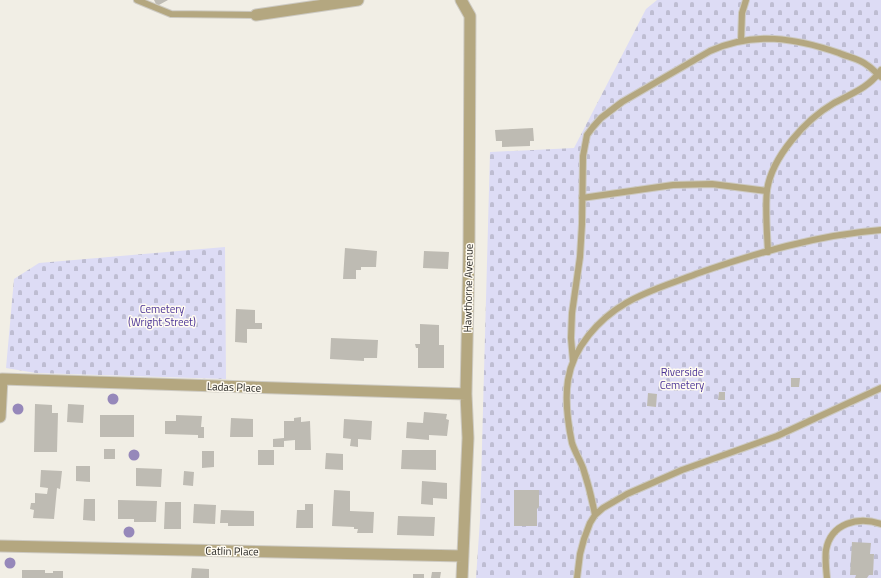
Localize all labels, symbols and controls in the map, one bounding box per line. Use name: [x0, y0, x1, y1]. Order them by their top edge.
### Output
street label: Hawthorne Avenue: [459, 243, 477, 333]
park label: Cemetery (Wright Street): [128, 301, 196, 330]
park label: Riverside Cemetery: [660, 364, 705, 393]
street label: Ladas Place: [206, 378, 262, 396]
street label: Catlin Place: [205, 543, 259, 559]

